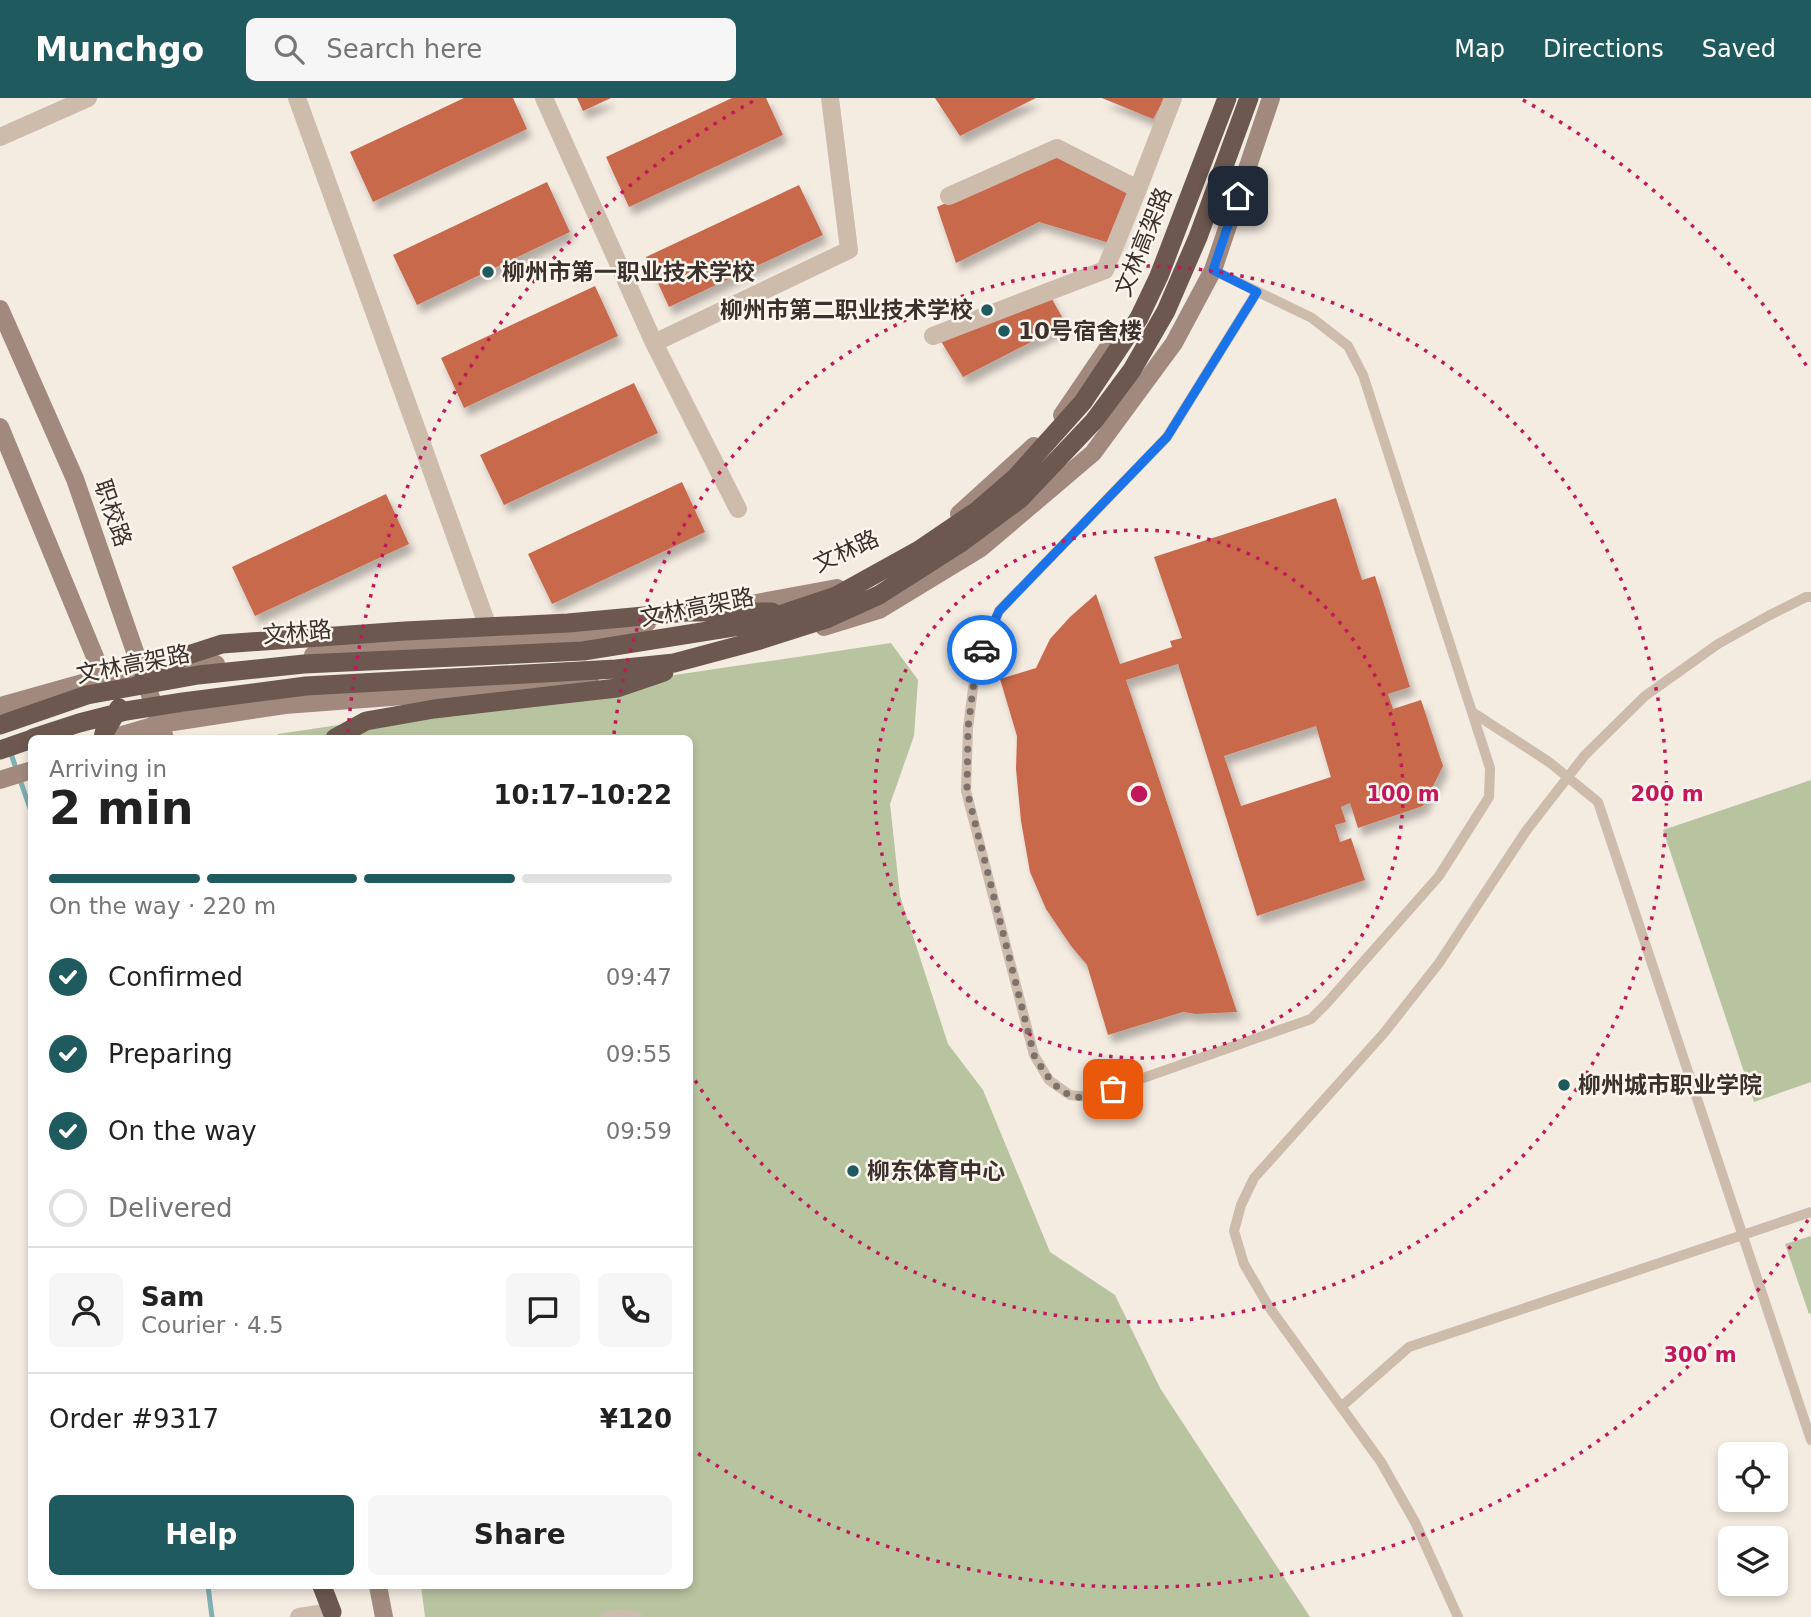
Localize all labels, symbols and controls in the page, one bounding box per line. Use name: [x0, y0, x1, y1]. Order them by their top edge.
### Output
search box: [246, 18, 736, 81]
text: Munchgo: [35, 30, 204, 69]
icon: search: [270, 30, 308, 68]
text: Search here: [326, 34, 482, 64]
text: Map: [1454, 35, 1505, 63]
text: Directions: [1543, 35, 1664, 63]
text: Saved: [1702, 35, 1776, 63]
pin: [1208, 166, 1268, 226]
icon: home: [1219, 177, 1257, 215]
street label: 文林高架路: [1109, 184, 1177, 300]
place label: 柳州市第一职业技术学校: [502, 259, 755, 285]
marker: 柳州市第一职业技术学校: [480, 264, 496, 280]
place label: 柳州市第二职业技术学校: [720, 297, 973, 323]
marker: 柳州市第二职业技术学校: [979, 302, 995, 318]
place label: 10号宿舍楼: [1018, 318, 1142, 344]
marker: 10号宿舍楼: [996, 323, 1012, 339]
street label: 职校路: [89, 476, 137, 550]
street label: 文林路: [809, 525, 883, 577]
street label: 文林高架路: [638, 583, 756, 631]
courier: [947, 615, 1017, 685]
street label: 文林路: [261, 616, 333, 648]
icon: car: [963, 631, 1001, 669]
street label: 文林高架路: [74, 640, 192, 688]
text: Arriving in: [49, 756, 167, 782]
text: 10:17–10:22: [493, 780, 672, 810]
text: 2 min: [49, 781, 193, 835]
centre of rings: [1127, 782, 1151, 806]
text: 100 m: [1366, 782, 1440, 806]
text: 200 m: [1630, 782, 1704, 806]
text: On the way · 220 m: [49, 893, 276, 919]
icon: check: [49, 958, 87, 996]
text: Confirmed: [108, 962, 243, 992]
text: 09:47: [606, 964, 672, 990]
icon: check: [49, 1035, 87, 1073]
text: Preparing: [108, 1039, 233, 1069]
text: 09:55: [606, 1041, 672, 1067]
pin: [1083, 1059, 1143, 1119]
icon: bag: [1094, 1070, 1132, 1108]
place label: 柳州城市职业学院: [1578, 1072, 1762, 1098]
marker: 柳州城市职业学院: [1556, 1077, 1572, 1093]
icon: check: [49, 1112, 87, 1150]
text: On the way: [108, 1116, 257, 1146]
text: 09:59: [606, 1118, 672, 1144]
place label: 柳东体育中心: [867, 1158, 1005, 1184]
marker: 柳东体育中心: [845, 1163, 861, 1179]
text: Delivered: [108, 1193, 232, 1223]
button: person: [49, 1273, 123, 1347]
button: chat: [506, 1273, 580, 1347]
button: phone: [598, 1273, 672, 1347]
text: Sam: [141, 1282, 204, 1312]
text: Courier · 4.5: [141, 1312, 284, 1338]
text: 300 m: [1663, 1343, 1737, 1367]
text: Order #9317: [49, 1404, 219, 1434]
text: ¥120: [600, 1404, 672, 1434]
map controls: [1718, 1442, 1788, 1596]
button: locate: [1718, 1442, 1788, 1512]
button: Help: [49, 1495, 354, 1575]
button: Share: [368, 1495, 672, 1575]
button: layers: [1718, 1526, 1788, 1596]

